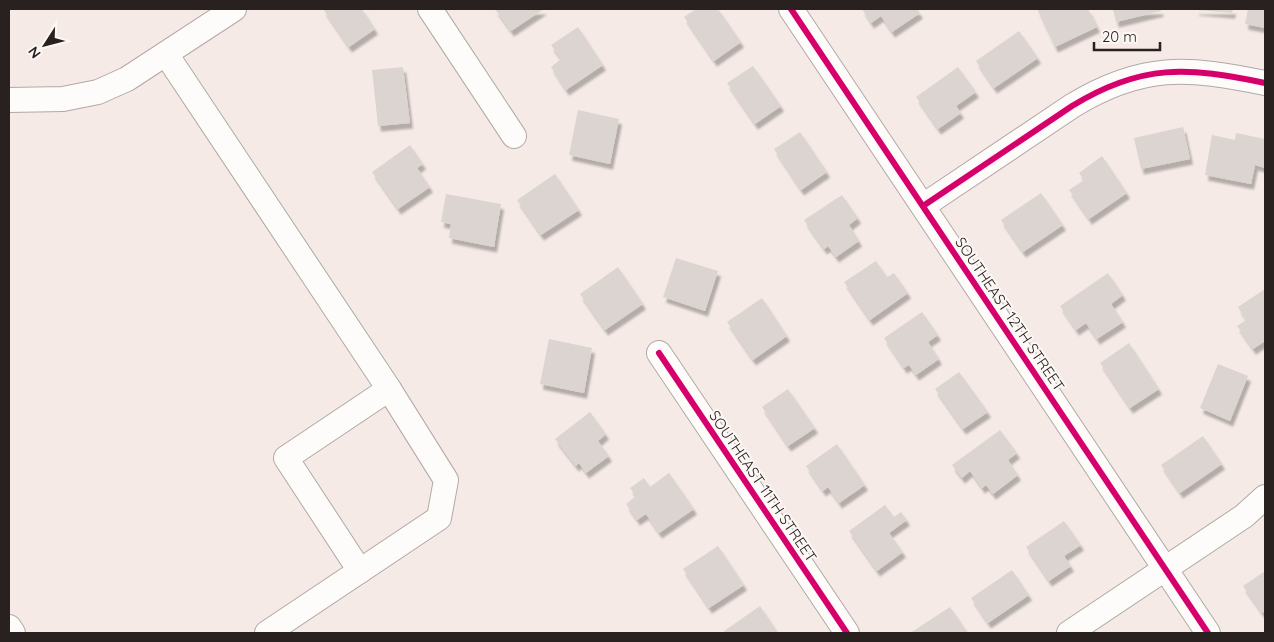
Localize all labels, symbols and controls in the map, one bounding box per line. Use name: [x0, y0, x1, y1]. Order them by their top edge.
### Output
north arrow: [20, 20, 70, 70]
scale bar: [1094, 20, 1160, 52]
text: 20 m: [1102, 27, 1137, 46]
text: N: [24, 43, 45, 62]
street label: SOUTHEAST 12TH STREET: [951, 233, 1069, 395]
street label: SOUTHEAST 11TH STREET: [705, 406, 821, 566]

